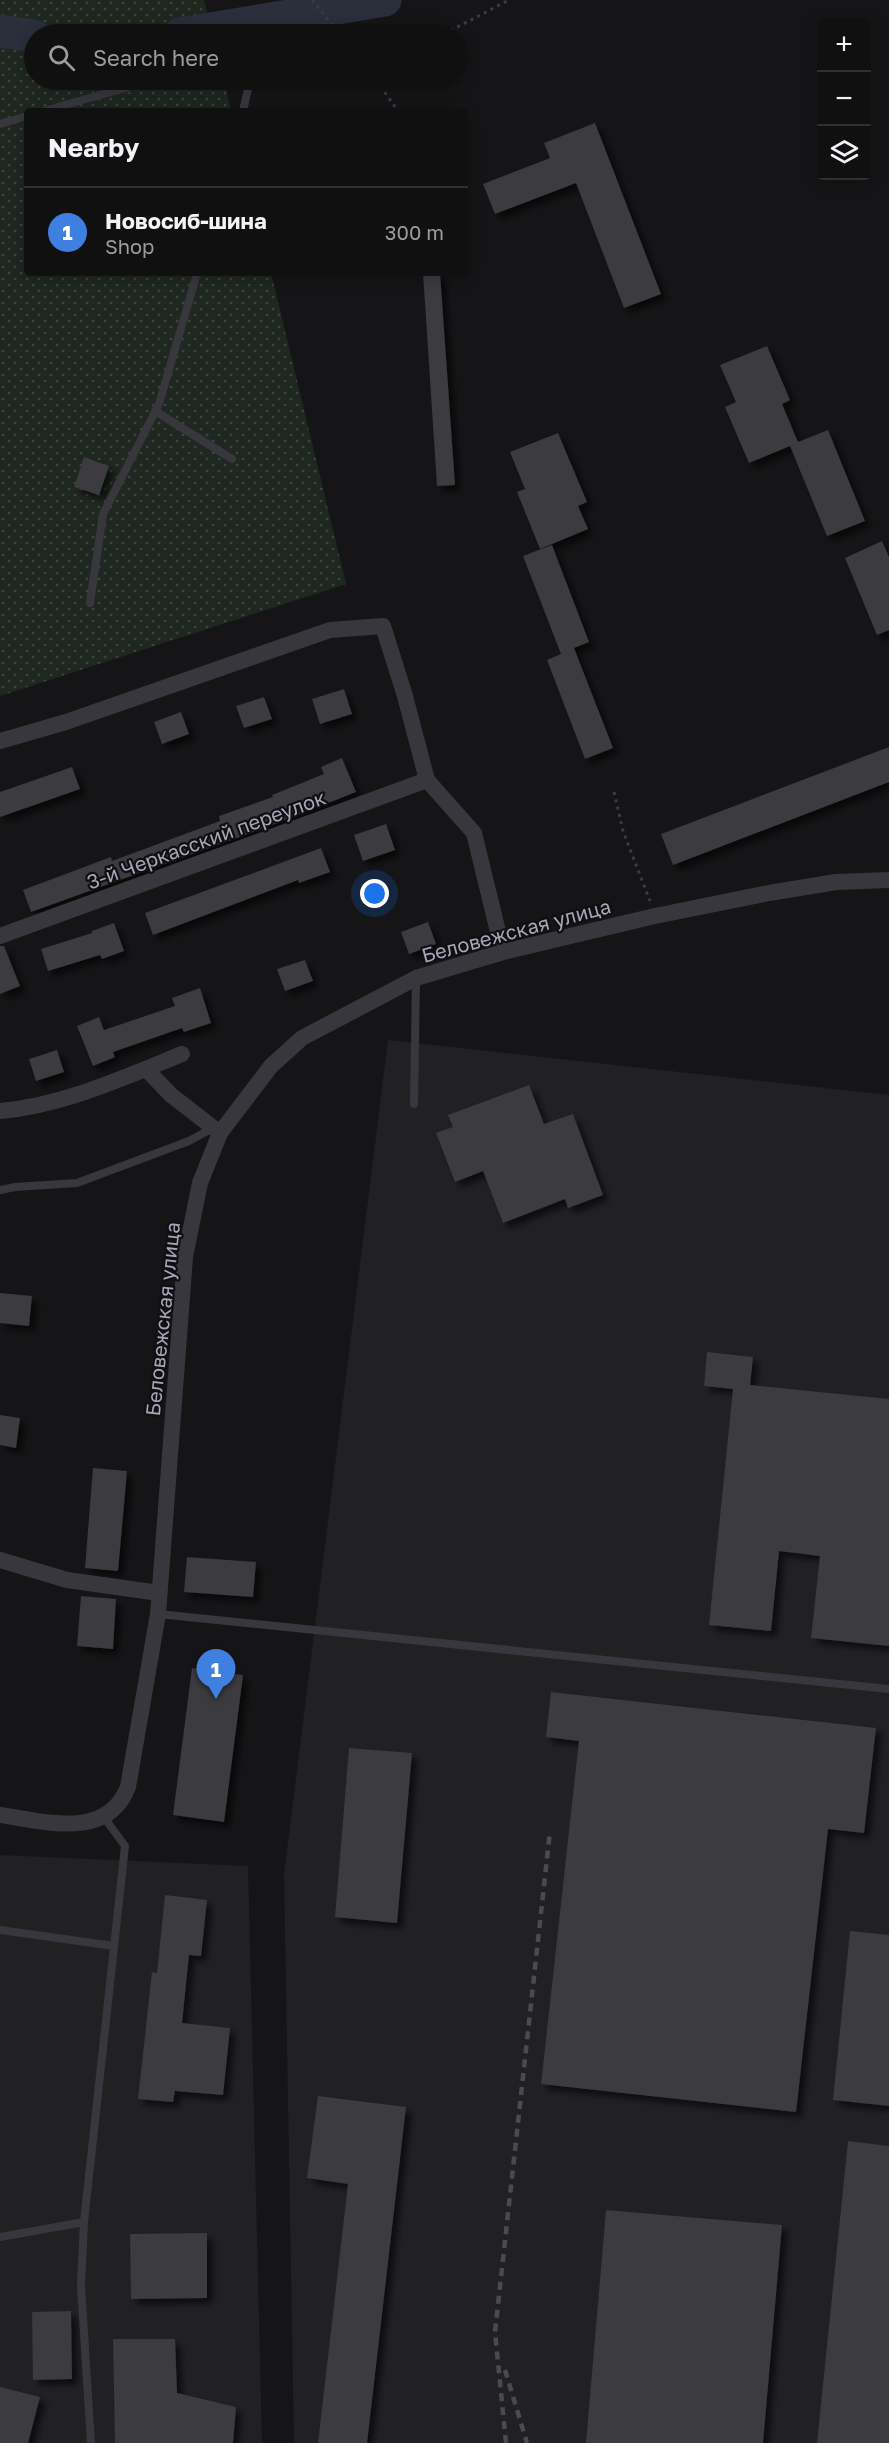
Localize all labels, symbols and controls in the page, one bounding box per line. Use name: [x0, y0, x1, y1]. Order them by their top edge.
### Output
map controls: [817, 18, 871, 180]
button: +: [817, 18, 871, 72]
search box: [24, 24, 468, 90]
icon: search: [45, 41, 78, 74]
text: Search here: [93, 44, 219, 71]
button: −: [817, 72, 871, 126]
button: layers: [817, 126, 871, 180]
text: Nearby: [48, 132, 139, 163]
text: Новосиб-шина: [105, 207, 267, 234]
text: 1: [62, 220, 73, 244]
text: 300 m: [385, 220, 444, 244]
text: Shop: [105, 234, 154, 258]
street label: 3-й Черкасский переулок: [83, 785, 329, 893]
your location: [360, 879, 389, 908]
street label: Беловежская улица: [419, 893, 613, 967]
street label: Беловежская улица: [140, 1221, 184, 1417]
pin: 1: [196, 1650, 236, 1699]

